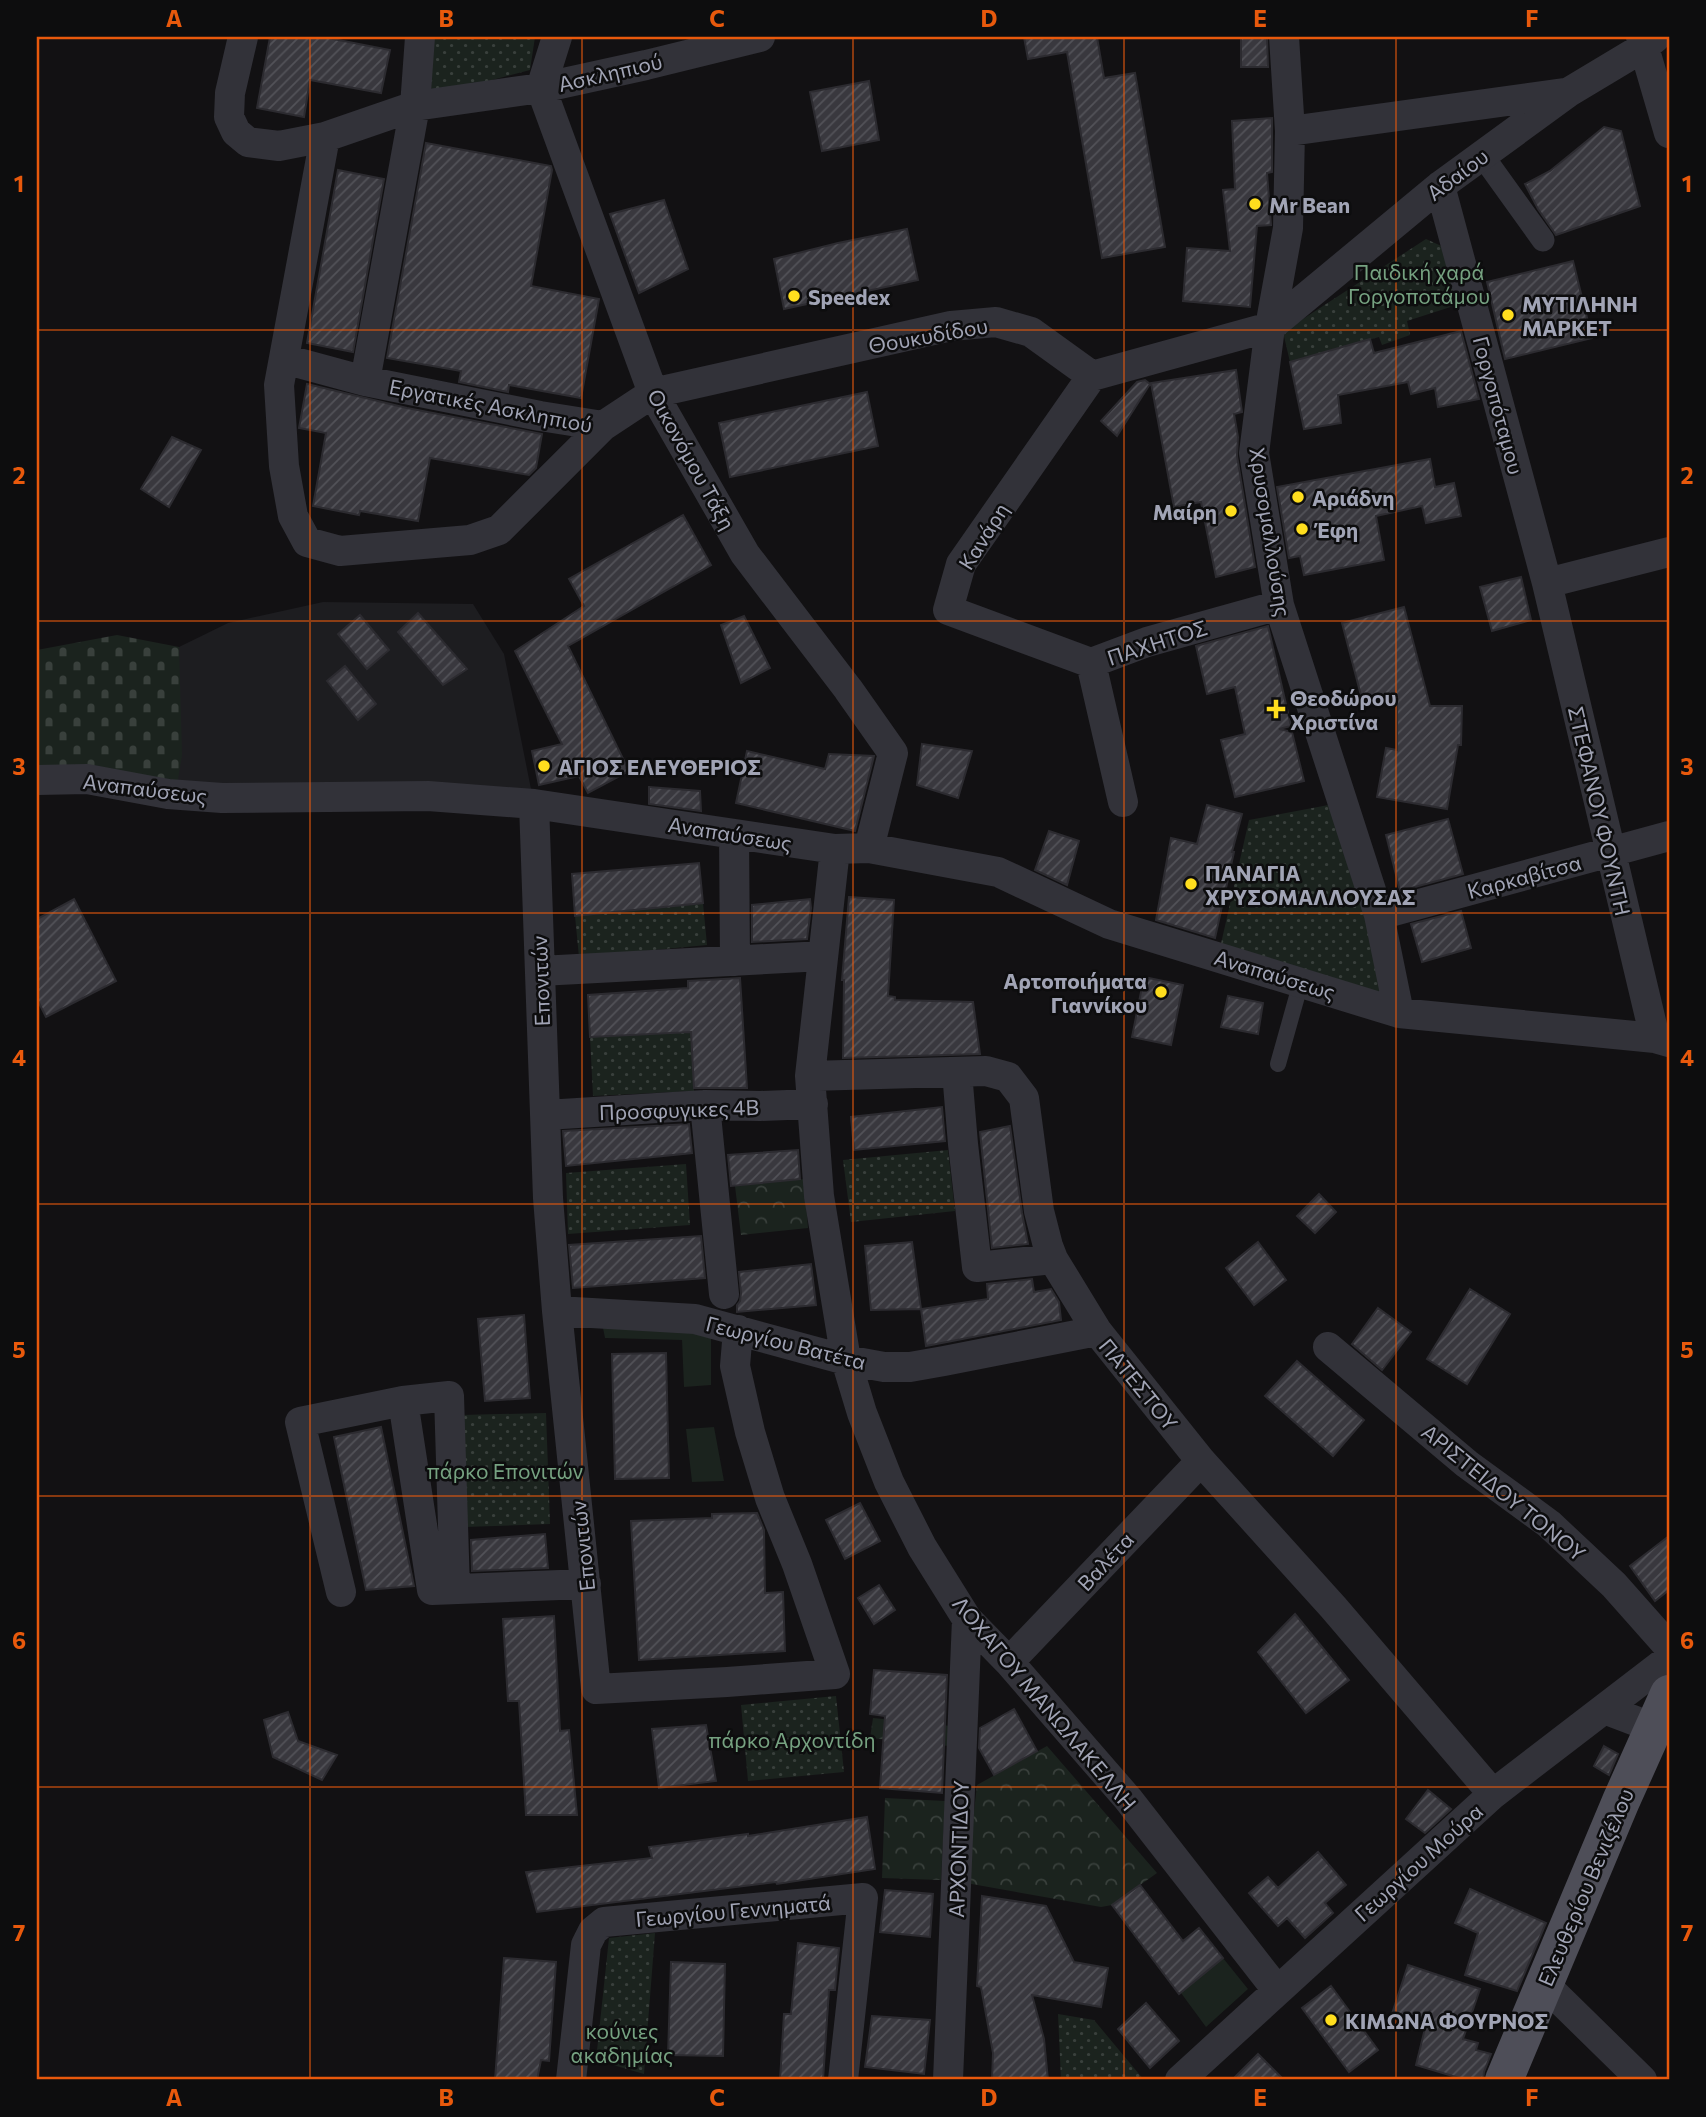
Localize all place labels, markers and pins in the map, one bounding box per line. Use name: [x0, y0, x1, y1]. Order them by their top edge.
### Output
place label: Mr Bean: [1269, 192, 1350, 217]
marker: Mr Bean: [1247, 196, 1263, 212]
place label: Speedex: [808, 284, 890, 309]
marker: Speedex: [786, 288, 802, 304]
place label: ΜΥΤΙΛΗΝΗ ΜΑΡΚΕΤ: [1522, 291, 1638, 340]
marker: ΜΥΤΙΛΗΝΗ ΜΑΡΚΕΤ: [1500, 307, 1516, 323]
place label: Αριάδνη: [1312, 485, 1394, 510]
marker: Αριάδνη: [1290, 489, 1306, 505]
place label: Μαίρη: [1153, 499, 1217, 524]
marker: Μαίρη: [1223, 503, 1239, 519]
place label: Έφη: [1313, 517, 1358, 542]
marker: Έφη: [1294, 521, 1310, 537]
place label: Θεοδώρου Χριστίνα: [1290, 685, 1396, 734]
marker: Θεοδώρου Χριστίνα: [1268, 701, 1284, 717]
place label: ΑΓΙΟΣ ΕΛΕΥΘΕΡΙΟΣ: [558, 754, 761, 779]
marker: ΑΓΙΟΣ ΕΛΕΥΘΕΡΙΟΣ: [536, 758, 552, 774]
place label: ΠΑΝΑΓΙΑ ΧΡΥΣΟΜΑΛΛΟΥΣΑΣ: [1205, 860, 1416, 909]
marker: ΠΑΝΑΓΙΑ ΧΡΥΣΟΜΑΛΛΟΥΣΑΣ: [1183, 876, 1199, 892]
place label: Αρτοποιήματα Γιαννίκου: [1003, 968, 1147, 1017]
marker: Αρτοποιήματα Γιαννίκου: [1153, 984, 1169, 1000]
place label: ΚΙΜΩΝΑ ΦΟΥΡΝΟΣ: [1345, 2008, 1548, 2033]
marker: ΚΙΜΩΝΑ ΦΟΥΡΝΟΣ: [1323, 2012, 1339, 2028]

